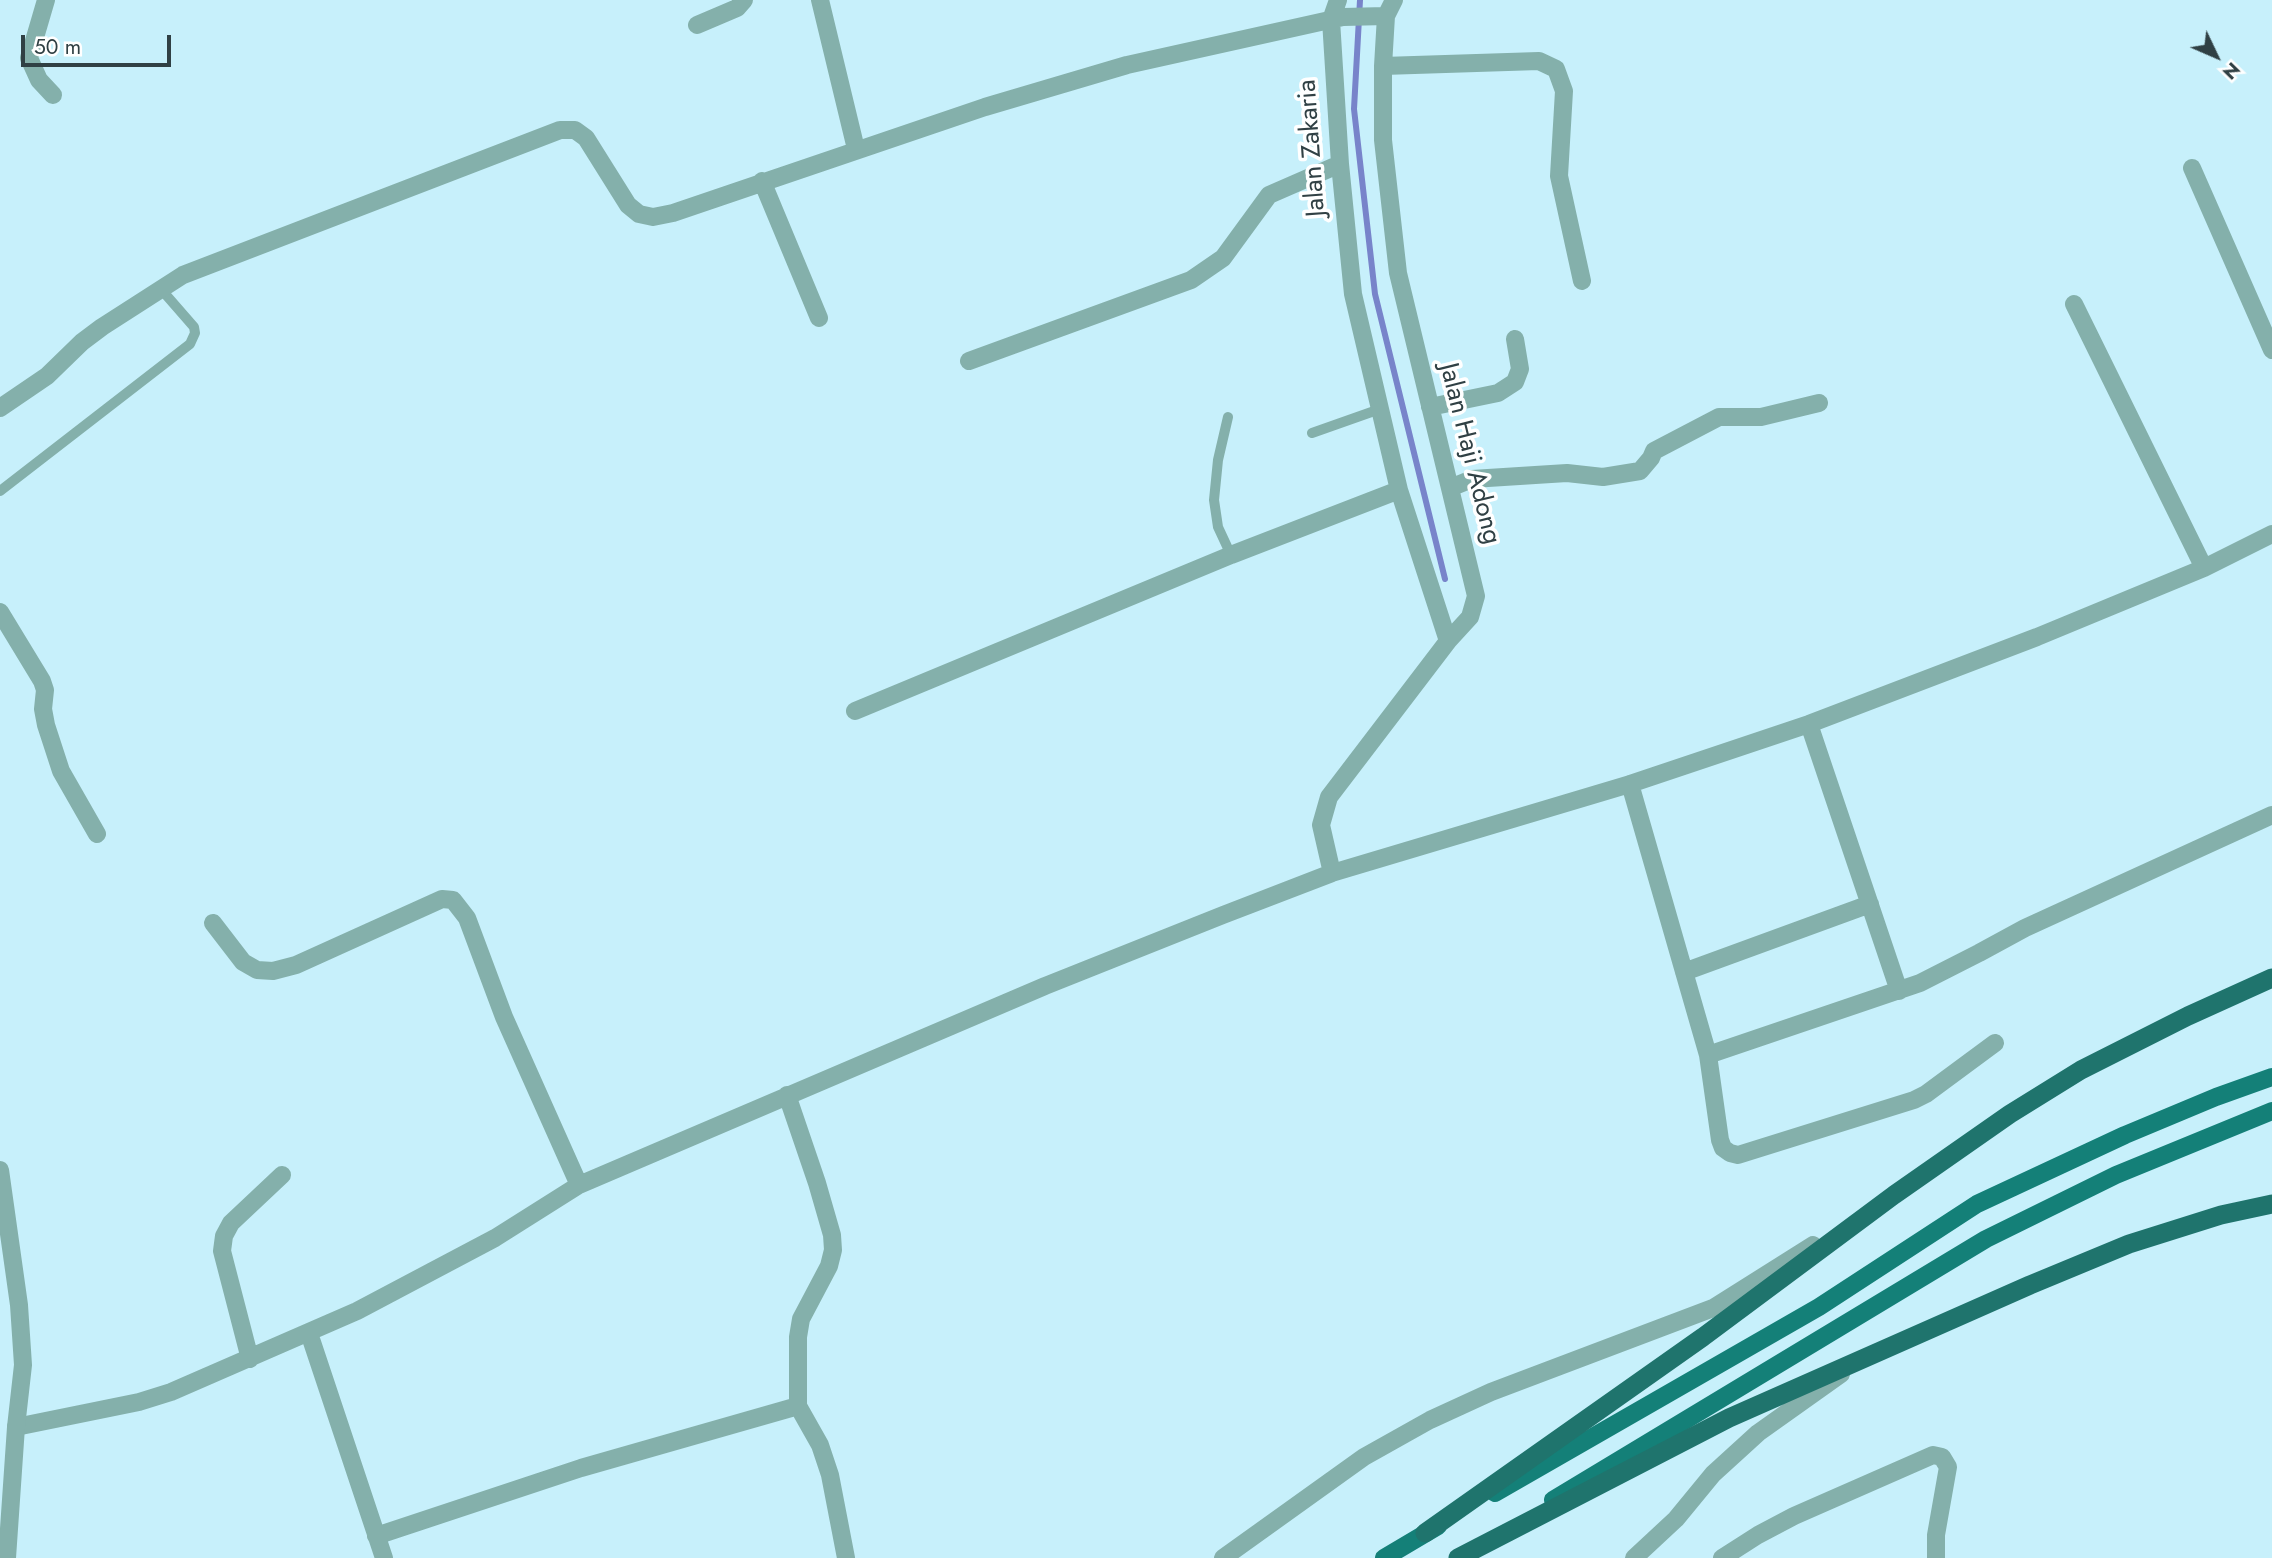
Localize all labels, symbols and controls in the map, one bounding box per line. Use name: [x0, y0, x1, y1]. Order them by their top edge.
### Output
scale bar: [24, 21, 175, 65]
north arrow: [2181, 21, 2251, 91]
text: 50 m: [34, 32, 81, 62]
text: N: [2217, 56, 2246, 86]
street label: Jalan Zakaria: [1293, 78, 1333, 218]
street label: Jalan Haji Adong: [1431, 360, 1507, 548]

